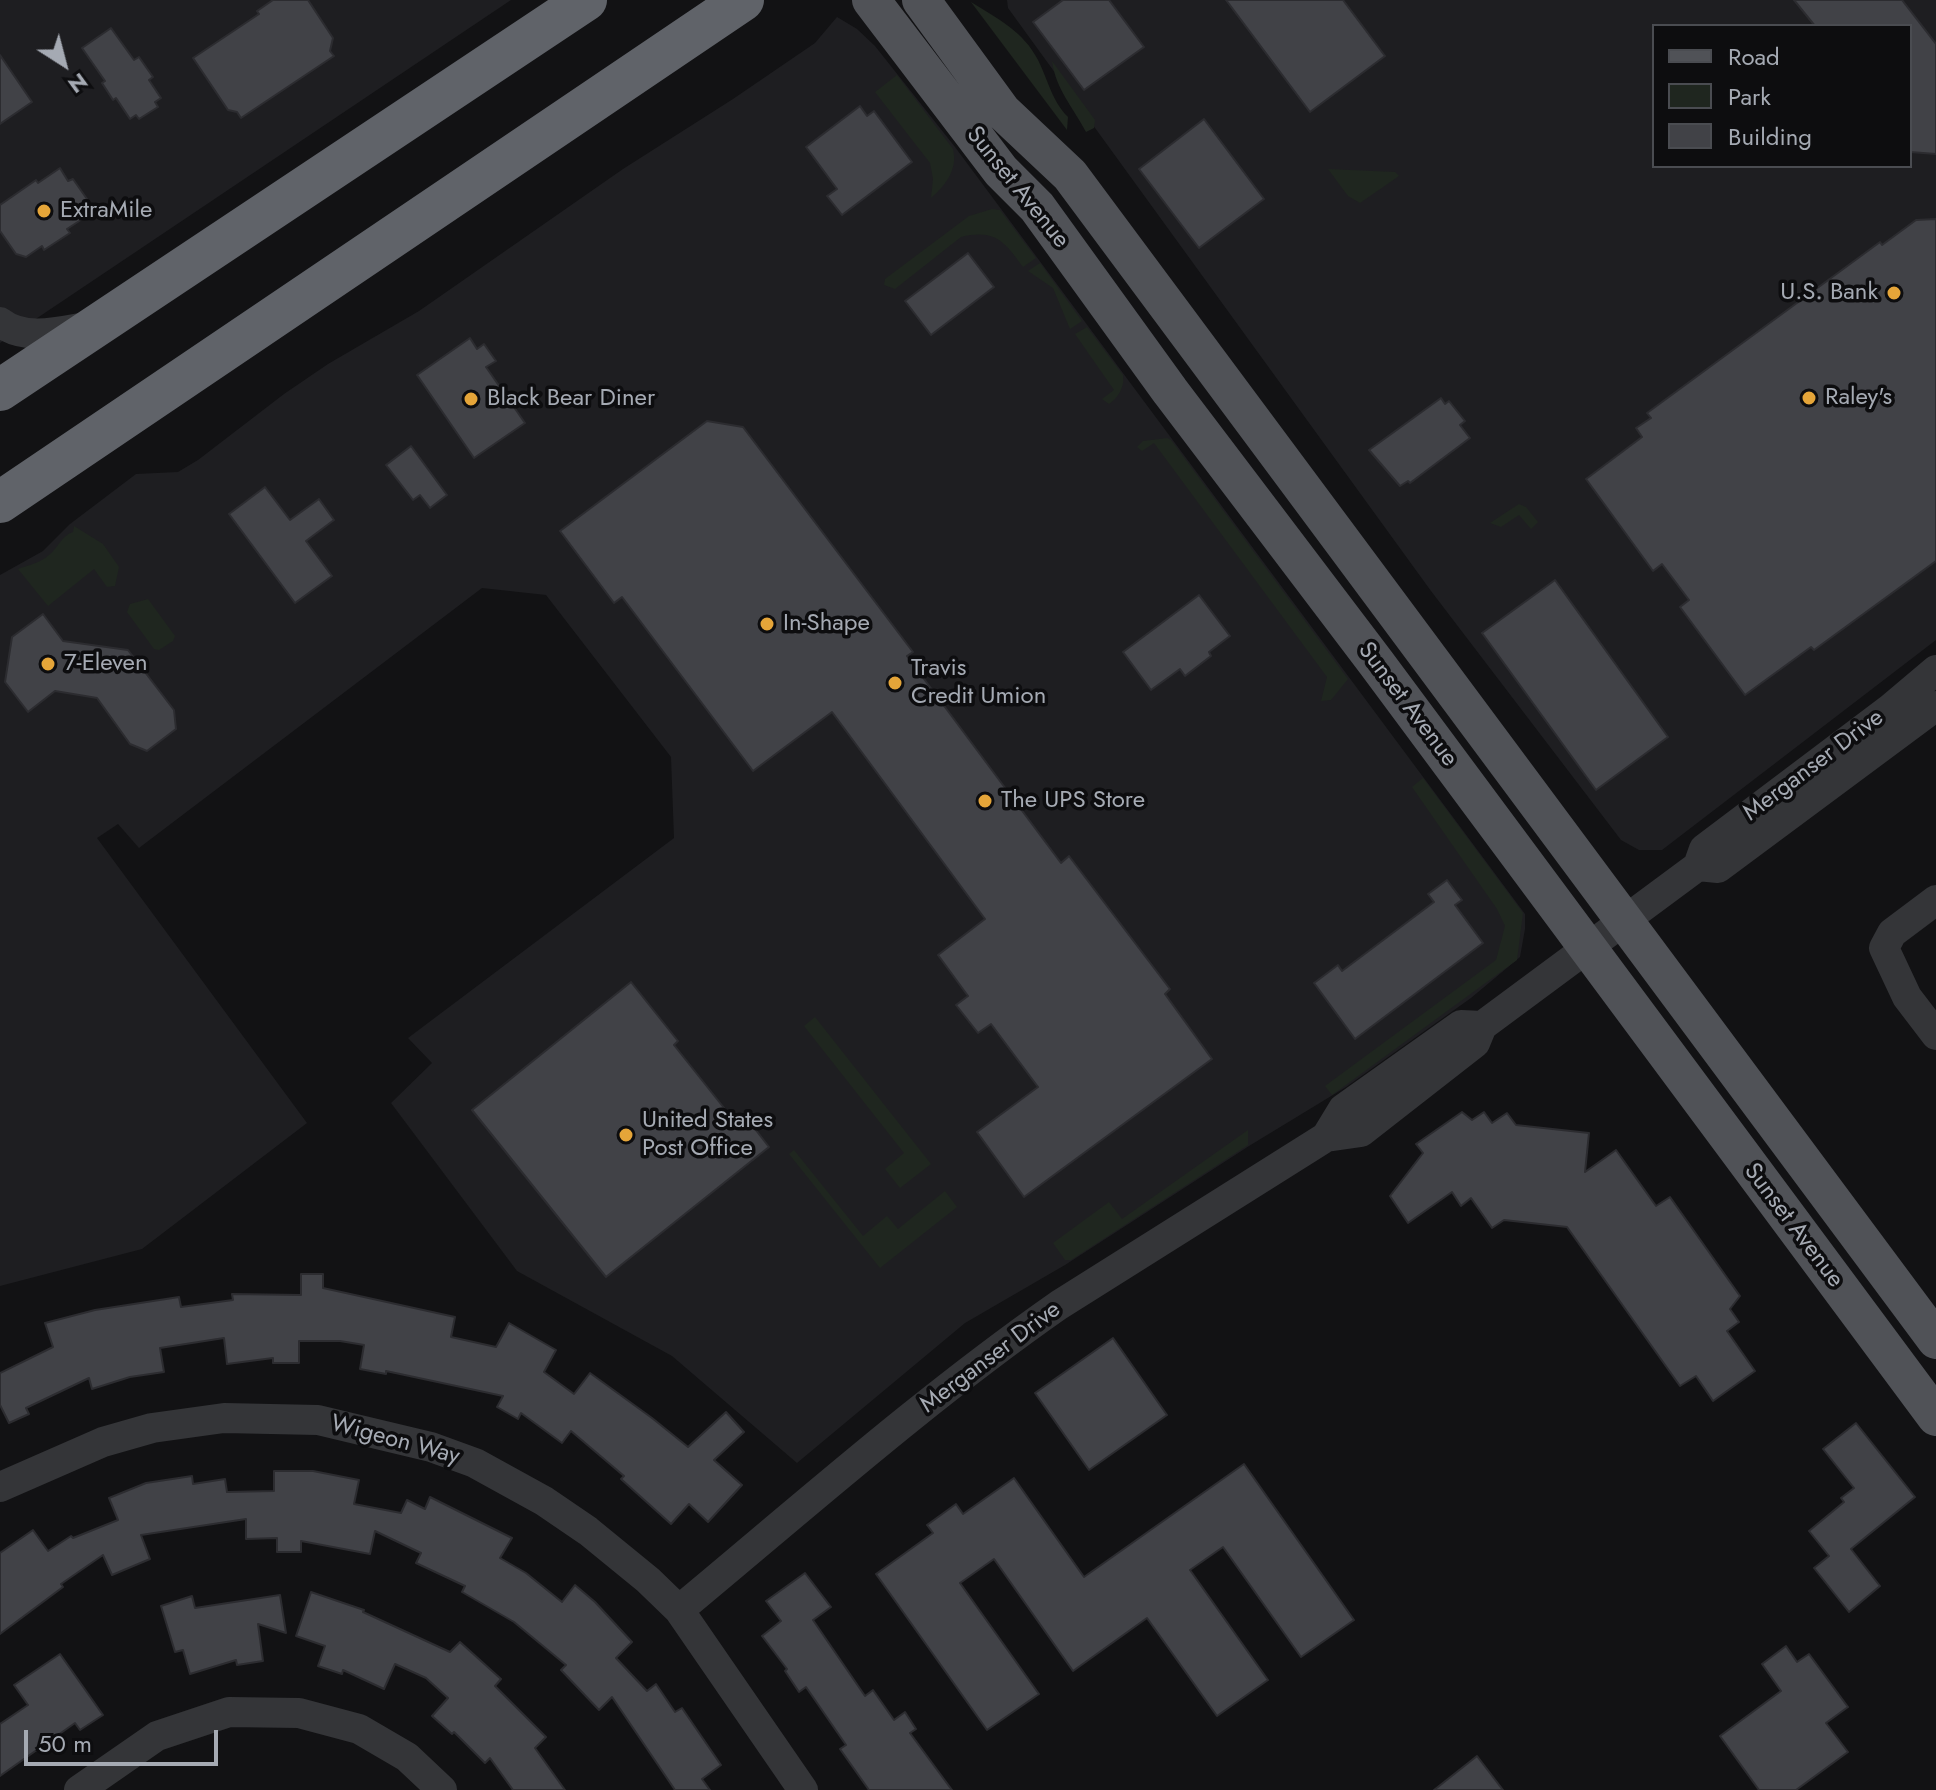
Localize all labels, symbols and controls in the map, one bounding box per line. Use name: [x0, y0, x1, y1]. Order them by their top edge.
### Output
north arrow: [24, 24, 104, 104]
legend: [1652, 24, 1912, 168]
text: Road: [1728, 39, 1780, 74]
text: N: [62, 65, 95, 101]
text: Park: [1728, 79, 1771, 114]
text: Building: [1728, 119, 1812, 154]
street label: Sunset Avenue: [959, 121, 1075, 255]
place label: ExtraMile: [60, 197, 152, 225]
marker: ExtraMile: [35, 202, 53, 220]
place label: U.S. Bank: [1780, 279, 1878, 307]
marker: U.S. Bank: [1885, 284, 1903, 302]
place label: Raley's: [1825, 384, 1892, 412]
place label: Black Bear Diner: [487, 385, 655, 413]
marker: Raley's: [1800, 389, 1818, 407]
marker: Black Bear Diner: [462, 390, 480, 408]
place label: In-Shape: [783, 610, 870, 638]
marker: In-Shape: [758, 615, 776, 633]
street label: Sunset Avenue: [1351, 637, 1463, 773]
place label: 7-Eleven: [64, 650, 148, 678]
marker: 7-Eleven: [39, 655, 57, 673]
place label: Travis Credit Umion: [911, 655, 1046, 711]
marker: Travis Credit Umion: [886, 674, 904, 692]
street label: Merganser Drive: [1738, 704, 1890, 828]
place label: The UPS Store: [1001, 787, 1145, 815]
marker: The UPS Store: [976, 792, 994, 810]
place label: United States Post Office: [642, 1107, 773, 1163]
marker: United States Post Office: [617, 1126, 635, 1144]
street label: Sunset Avenue: [1737, 1158, 1849, 1294]
street label: Merganser Drive: [915, 1296, 1067, 1420]
street label: Wigeon Way: [327, 1410, 463, 1472]
scale bar: [28, 1714, 222, 1764]
text: 50 m: [38, 1726, 92, 1761]

